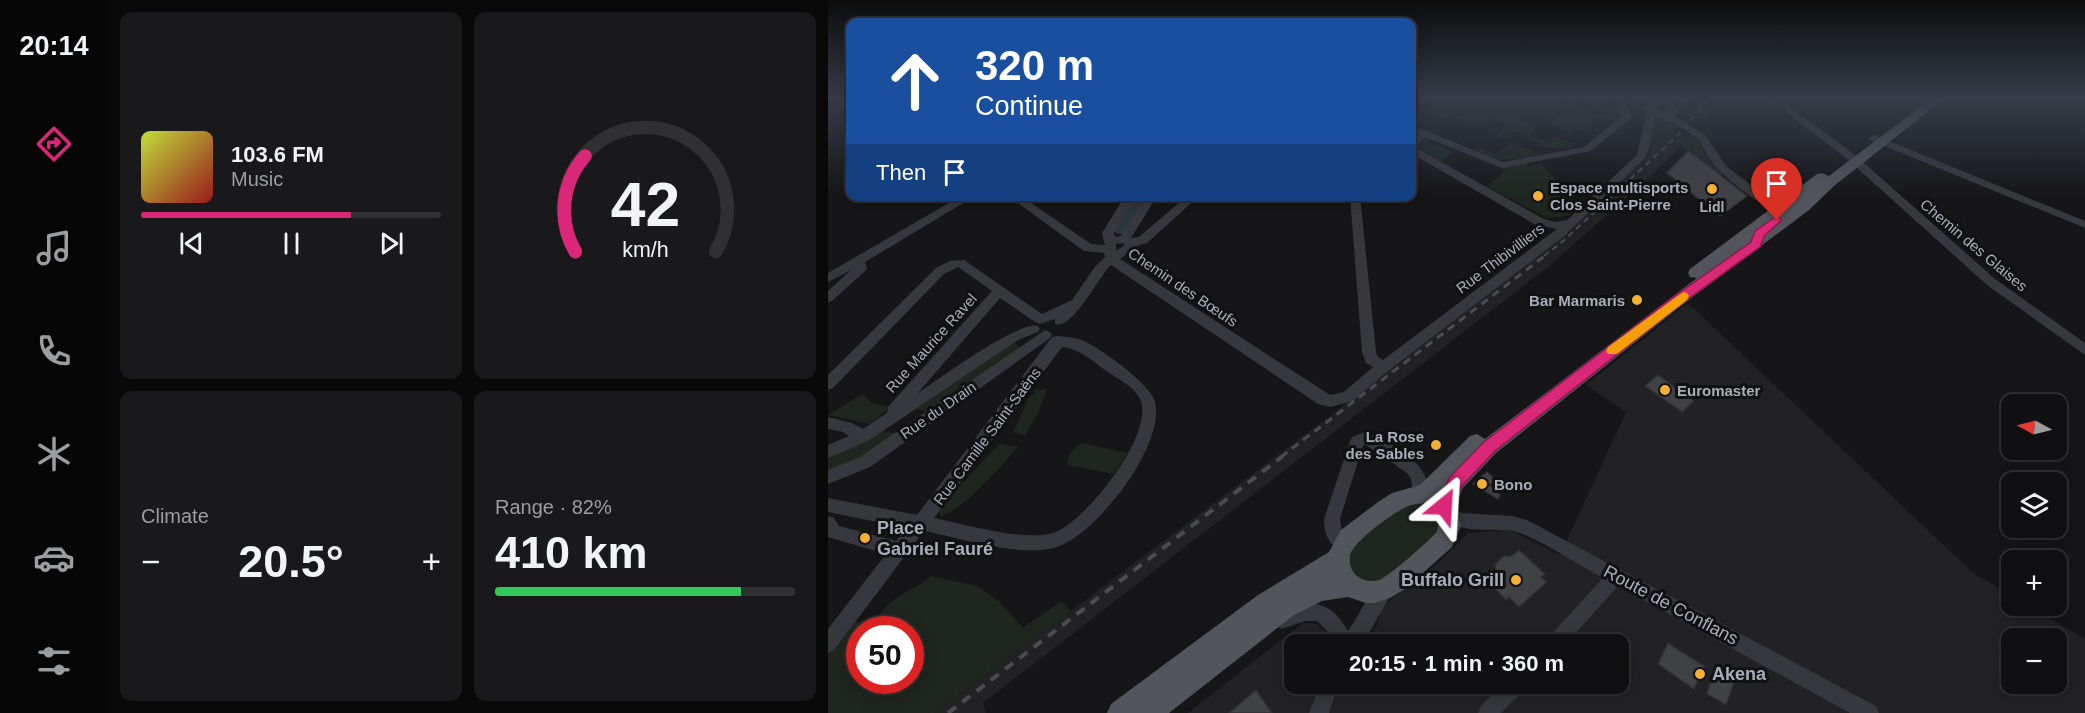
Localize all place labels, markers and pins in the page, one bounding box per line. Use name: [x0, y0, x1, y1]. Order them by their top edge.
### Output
pin: [1751, 158, 1802, 220]
place label: Espace multisports Clos Saint-Pierre: [1550, 179, 1688, 213]
marker: Lidl: [1705, 182, 1719, 196]
marker: Espace multisports Clos Saint-Pierre: [1531, 189, 1545, 203]
place label: Lidl: [1700, 199, 1724, 215]
place label: Bar Marmaris: [1529, 292, 1625, 309]
marker: Bar Marmaris: [1630, 293, 1644, 307]
place label: Euromaster: [1677, 382, 1761, 399]
marker: Euromaster: [1658, 383, 1672, 397]
place label: La Rose des Sables: [1346, 428, 1424, 462]
marker: La Rose des Sables: [1429, 438, 1443, 452]
place label: Bono: [1494, 476, 1532, 493]
marker: Bono: [1475, 477, 1489, 491]
place label: Place Gabriel Fauré: [877, 518, 993, 559]
marker: Place Gabriel Fauré: [858, 531, 872, 545]
place label: Buffalo Grill: [1401, 570, 1504, 590]
marker: Buffalo Grill: [1509, 573, 1523, 587]
place label: Akena: [1712, 664, 1767, 684]
marker: Akena: [1693, 667, 1707, 681]

